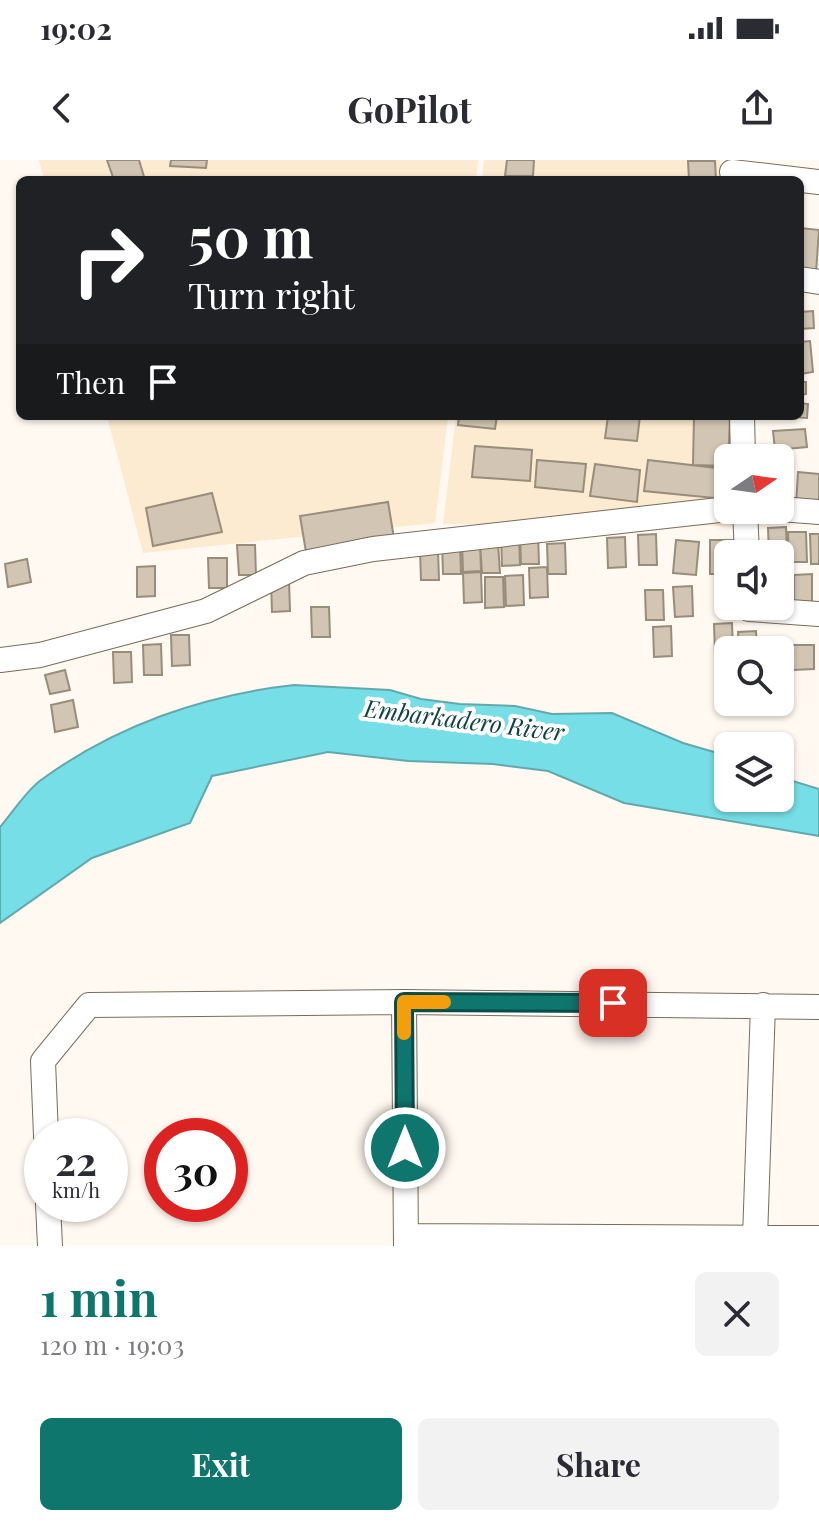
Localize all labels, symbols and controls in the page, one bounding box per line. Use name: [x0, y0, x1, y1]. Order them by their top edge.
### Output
text: 19:02: [40, 8, 112, 48]
text: GoPilot: [347, 84, 472, 132]
icon: back: [40, 86, 84, 130]
icon: share: [735, 86, 779, 130]
text: 50 m: [188, 198, 314, 273]
icon: right: [56, 208, 160, 312]
text: Turn right: [188, 270, 355, 318]
icon: arrive: [141, 360, 185, 404]
text: Then: [56, 362, 125, 402]
north arrow: [714, 444, 794, 524]
map controls: [714, 444, 794, 812]
button: sound: [714, 540, 794, 620]
button: search: [714, 636, 794, 716]
water label: Embarkadero River: [361, 691, 567, 747]
button: layers: [714, 732, 794, 812]
pin: [579, 969, 647, 1037]
icon: arrive: [591, 981, 635, 1025]
position arrow: [363, 1106, 447, 1190]
speed limit sign: 30: [144, 1118, 248, 1222]
text: 22: [55, 1133, 97, 1186]
text: km/h: [52, 1176, 100, 1203]
text: 1 min: [40, 1265, 158, 1329]
button: close: [695, 1272, 779, 1356]
text: 120 m · 19:03: [40, 1327, 184, 1362]
button: Exit: [40, 1418, 402, 1510]
button: Share: [418, 1418, 779, 1510]

